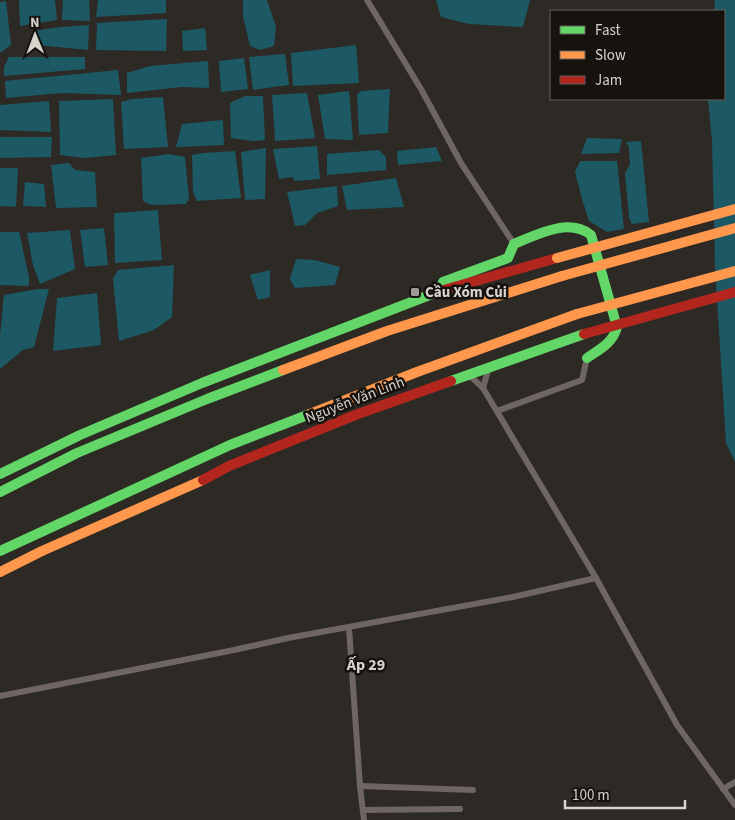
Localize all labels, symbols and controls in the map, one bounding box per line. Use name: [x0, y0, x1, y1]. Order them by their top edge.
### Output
north arrow: [10, 10, 60, 60]
legend: [550, 10, 725, 100]
text: N: [30, 13, 40, 33]
text: Fast: [595, 20, 621, 41]
text: Slow: [595, 45, 626, 66]
text: Jam: [595, 70, 622, 91]
place label: Cầu Xóm Củi: [425, 282, 507, 303]
marker: Cầu Xóm Củi: [409, 286, 421, 298]
street label: Nguyễn Văn Linh: [302, 371, 408, 429]
district label: Ấp 29: [346, 654, 385, 676]
scale bar: [565, 778, 685, 810]
text: 100 m: [572, 785, 610, 806]

